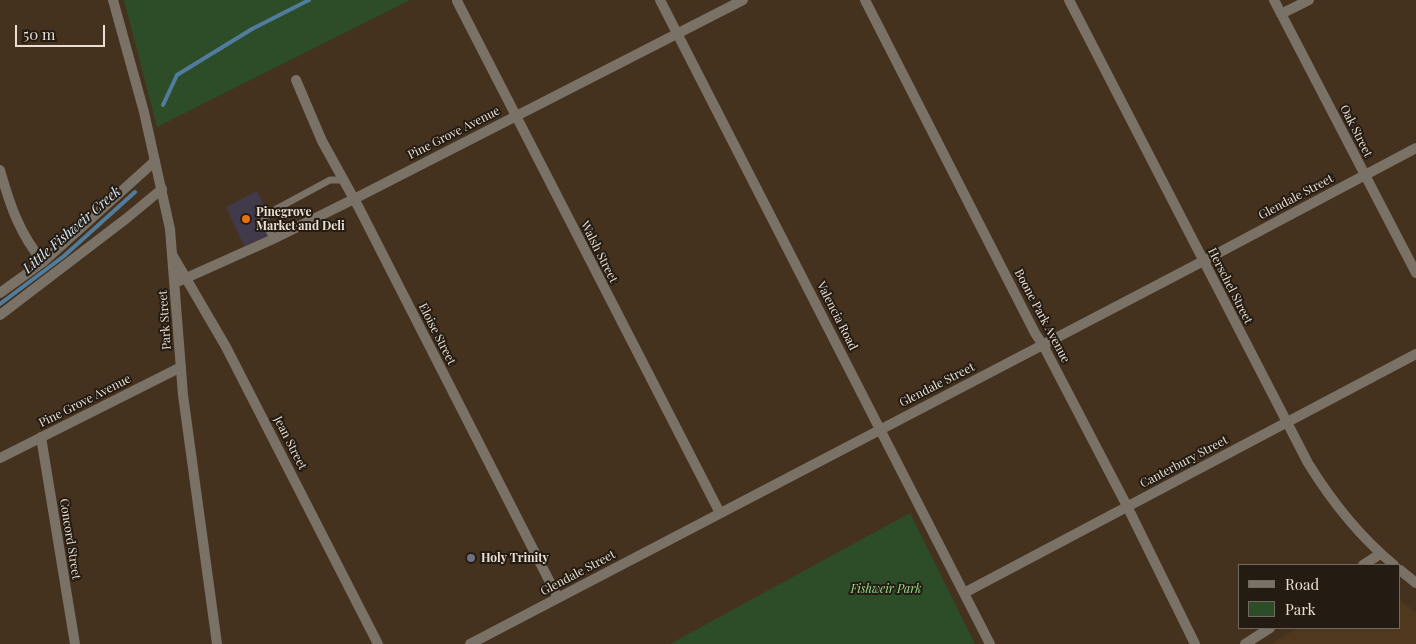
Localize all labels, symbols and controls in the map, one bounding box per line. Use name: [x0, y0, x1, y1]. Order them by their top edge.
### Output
scale bar: [18, 15, 108, 47]
text: 50 m: [23, 24, 55, 44]
street label: Oak Street: [1337, 102, 1375, 160]
street label: Pine Grove Avenue: [406, 104, 502, 162]
street label: Glendale Street: [1256, 171, 1336, 223]
water label: Little Fishweir Creek: [20, 183, 124, 277]
place label: Pinegrove Market and Deli: [256, 205, 345, 233]
marker: Pinegrove Market and Deli: [240, 213, 252, 225]
street label: Walsh Street: [577, 219, 621, 285]
street label: Herschel Street: [1205, 246, 1255, 326]
street label: Boone Park Avenue: [1011, 267, 1073, 365]
street label: Valencia Road: [814, 279, 860, 353]
street label: Park Street: [156, 290, 174, 350]
street label: Eloise Street: [415, 301, 459, 367]
street label: Glendale Street: [897, 360, 977, 410]
street label: Pine Grove Avenue: [37, 372, 133, 430]
street label: Jean Street: [270, 414, 310, 472]
street label: Canterbury Street: [1138, 433, 1230, 491]
street label: Concord Street: [56, 498, 84, 580]
street label: Glendale Street: [538, 547, 618, 599]
place label: Holy Trinity: [481, 551, 549, 565]
marker: Holy Trinity: [465, 552, 477, 564]
legend: [1238, 564, 1401, 629]
text: Road: [1285, 574, 1319, 594]
park label: Fishweir Park: [850, 582, 922, 596]
text: Park: [1285, 599, 1316, 619]

